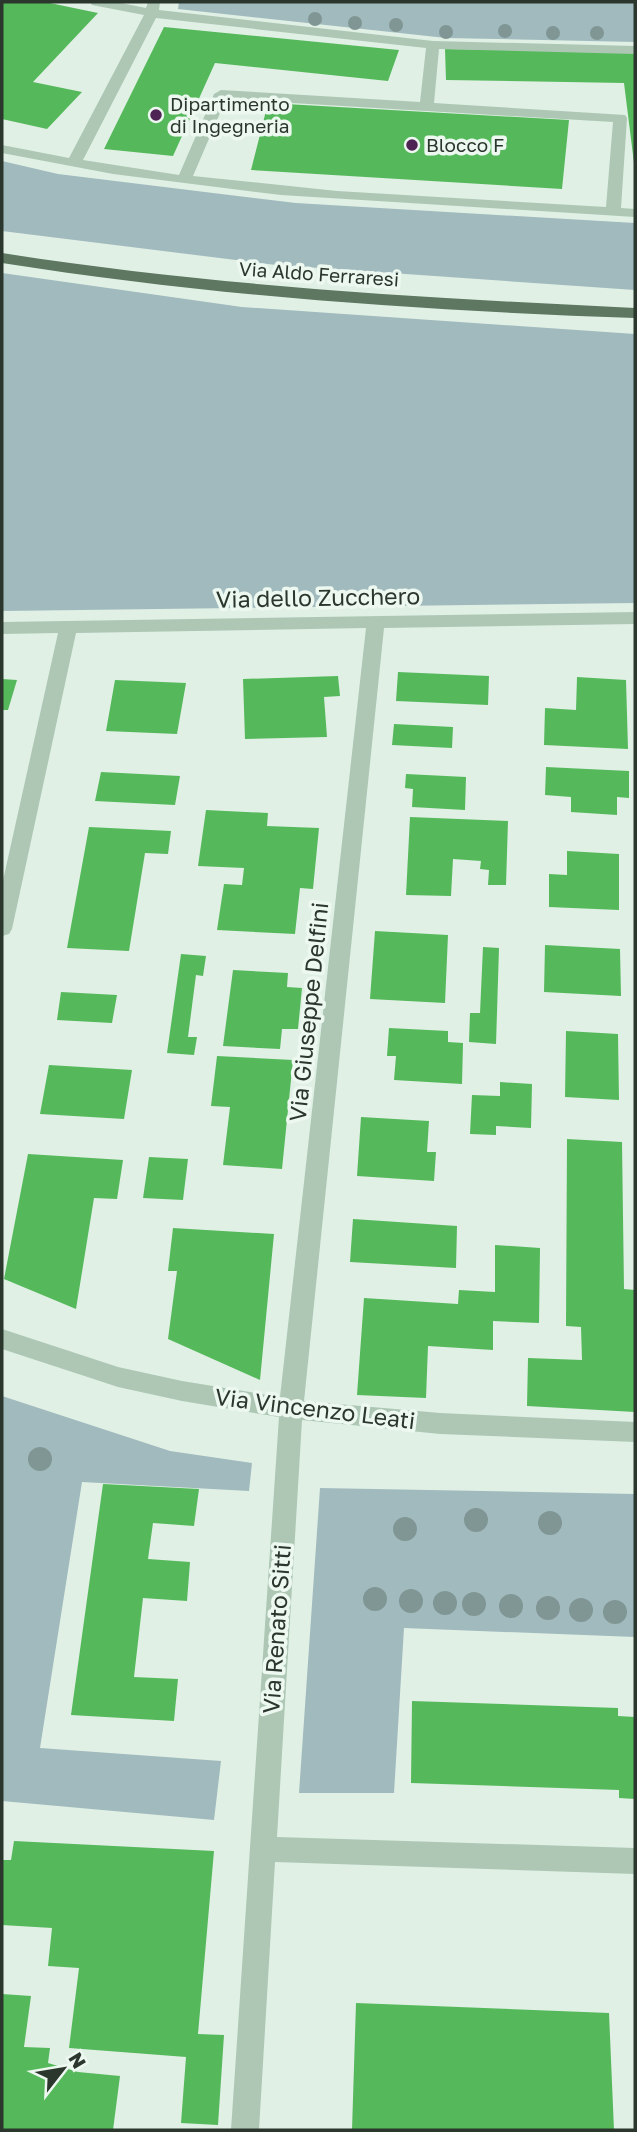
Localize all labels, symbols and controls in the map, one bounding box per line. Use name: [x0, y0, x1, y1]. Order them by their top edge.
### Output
place label: Dipartimento di Ingegneria: [170, 92, 290, 137]
marker: Dipartimento di Ingegneria: [148, 107, 164, 123]
place label: Blocco F: [426, 133, 504, 156]
marker: Blocco F: [404, 137, 420, 153]
street label: Via Aldo Ferraresi: [238, 256, 400, 291]
street label: Via dello Zucchero: [216, 581, 420, 613]
street label: Via Giuseppe Delfini: [283, 901, 333, 1123]
street label: Via Vincenzo Leati: [213, 1382, 417, 1434]
street label: Via Renato Sitti: [256, 1543, 296, 1715]
north arrow: [28, 2034, 98, 2104]
text: N: [64, 2048, 92, 2072]

